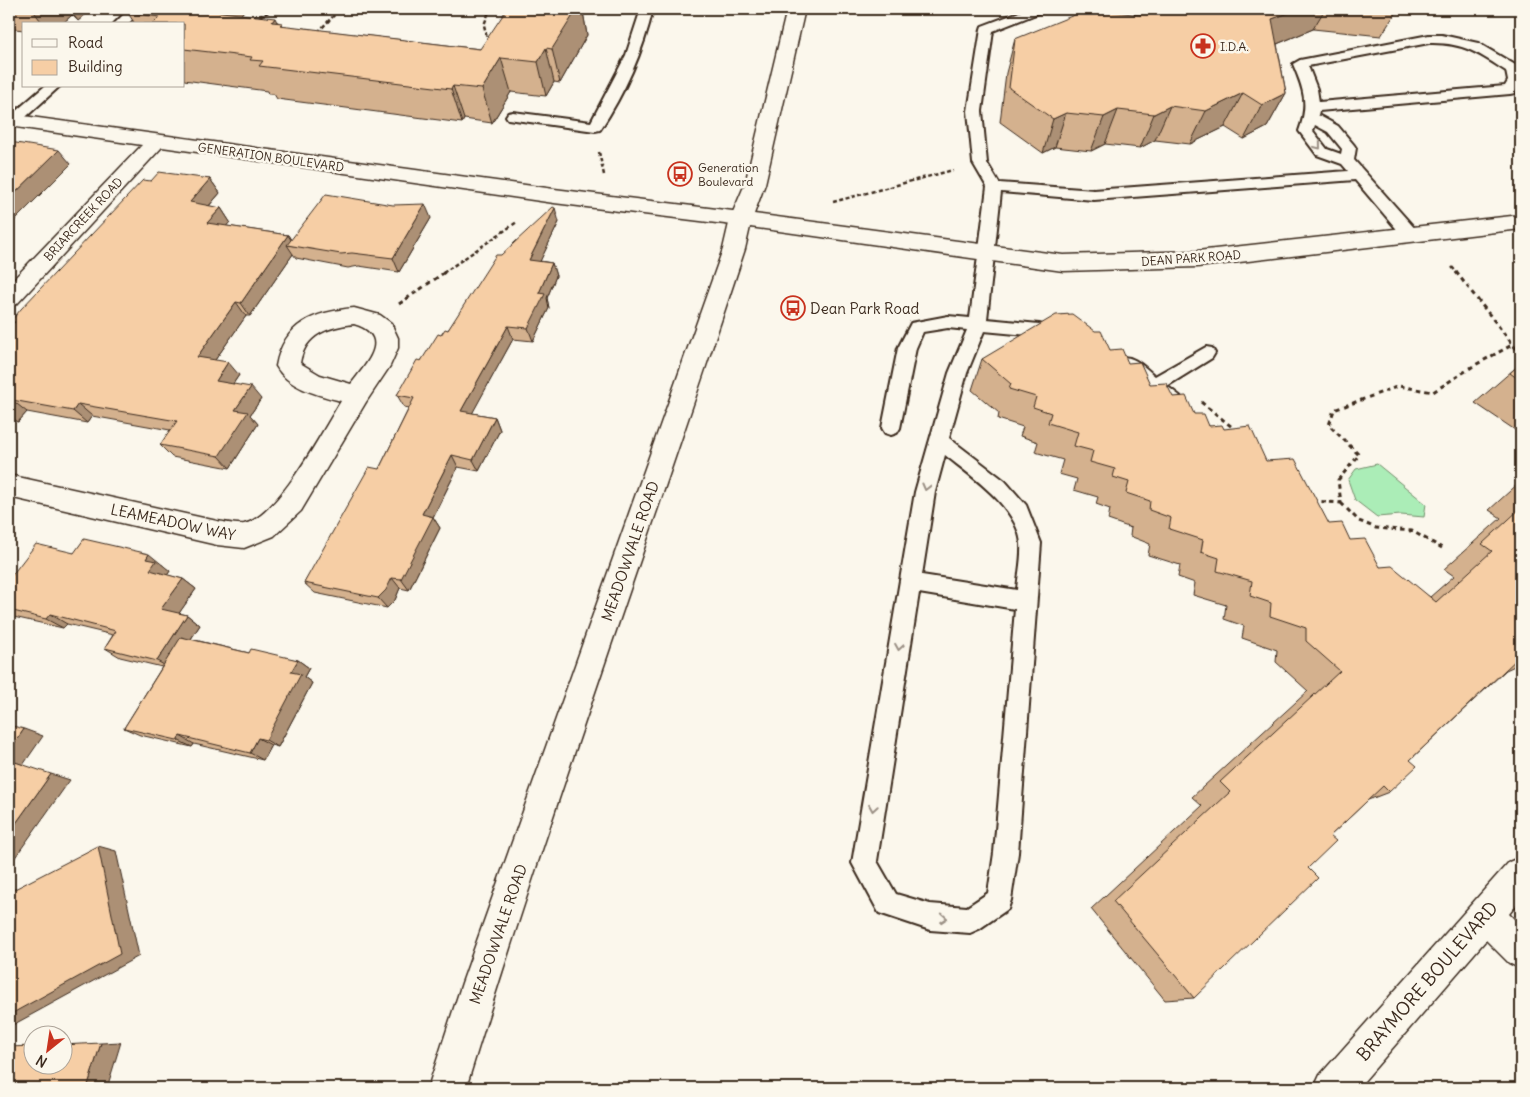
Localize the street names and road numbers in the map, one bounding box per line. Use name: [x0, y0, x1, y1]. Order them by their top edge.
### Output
street label: GENERATION BOULEVARD: [197, 139, 345, 175]
street label: BRIARCREEK ROAD: [40, 174, 126, 264]
street label: DEAN PARK ROAD: [1141, 247, 1241, 269]
street label: MEADOWVALE ROAD: [597, 478, 663, 624]
street label: LEAMEADOW WAY: [109, 499, 238, 545]
street label: MEADOWVALE ROAD: [465, 861, 531, 1007]
street label: BRAYMORE BOULEVARD: [1351, 897, 1503, 1065]

